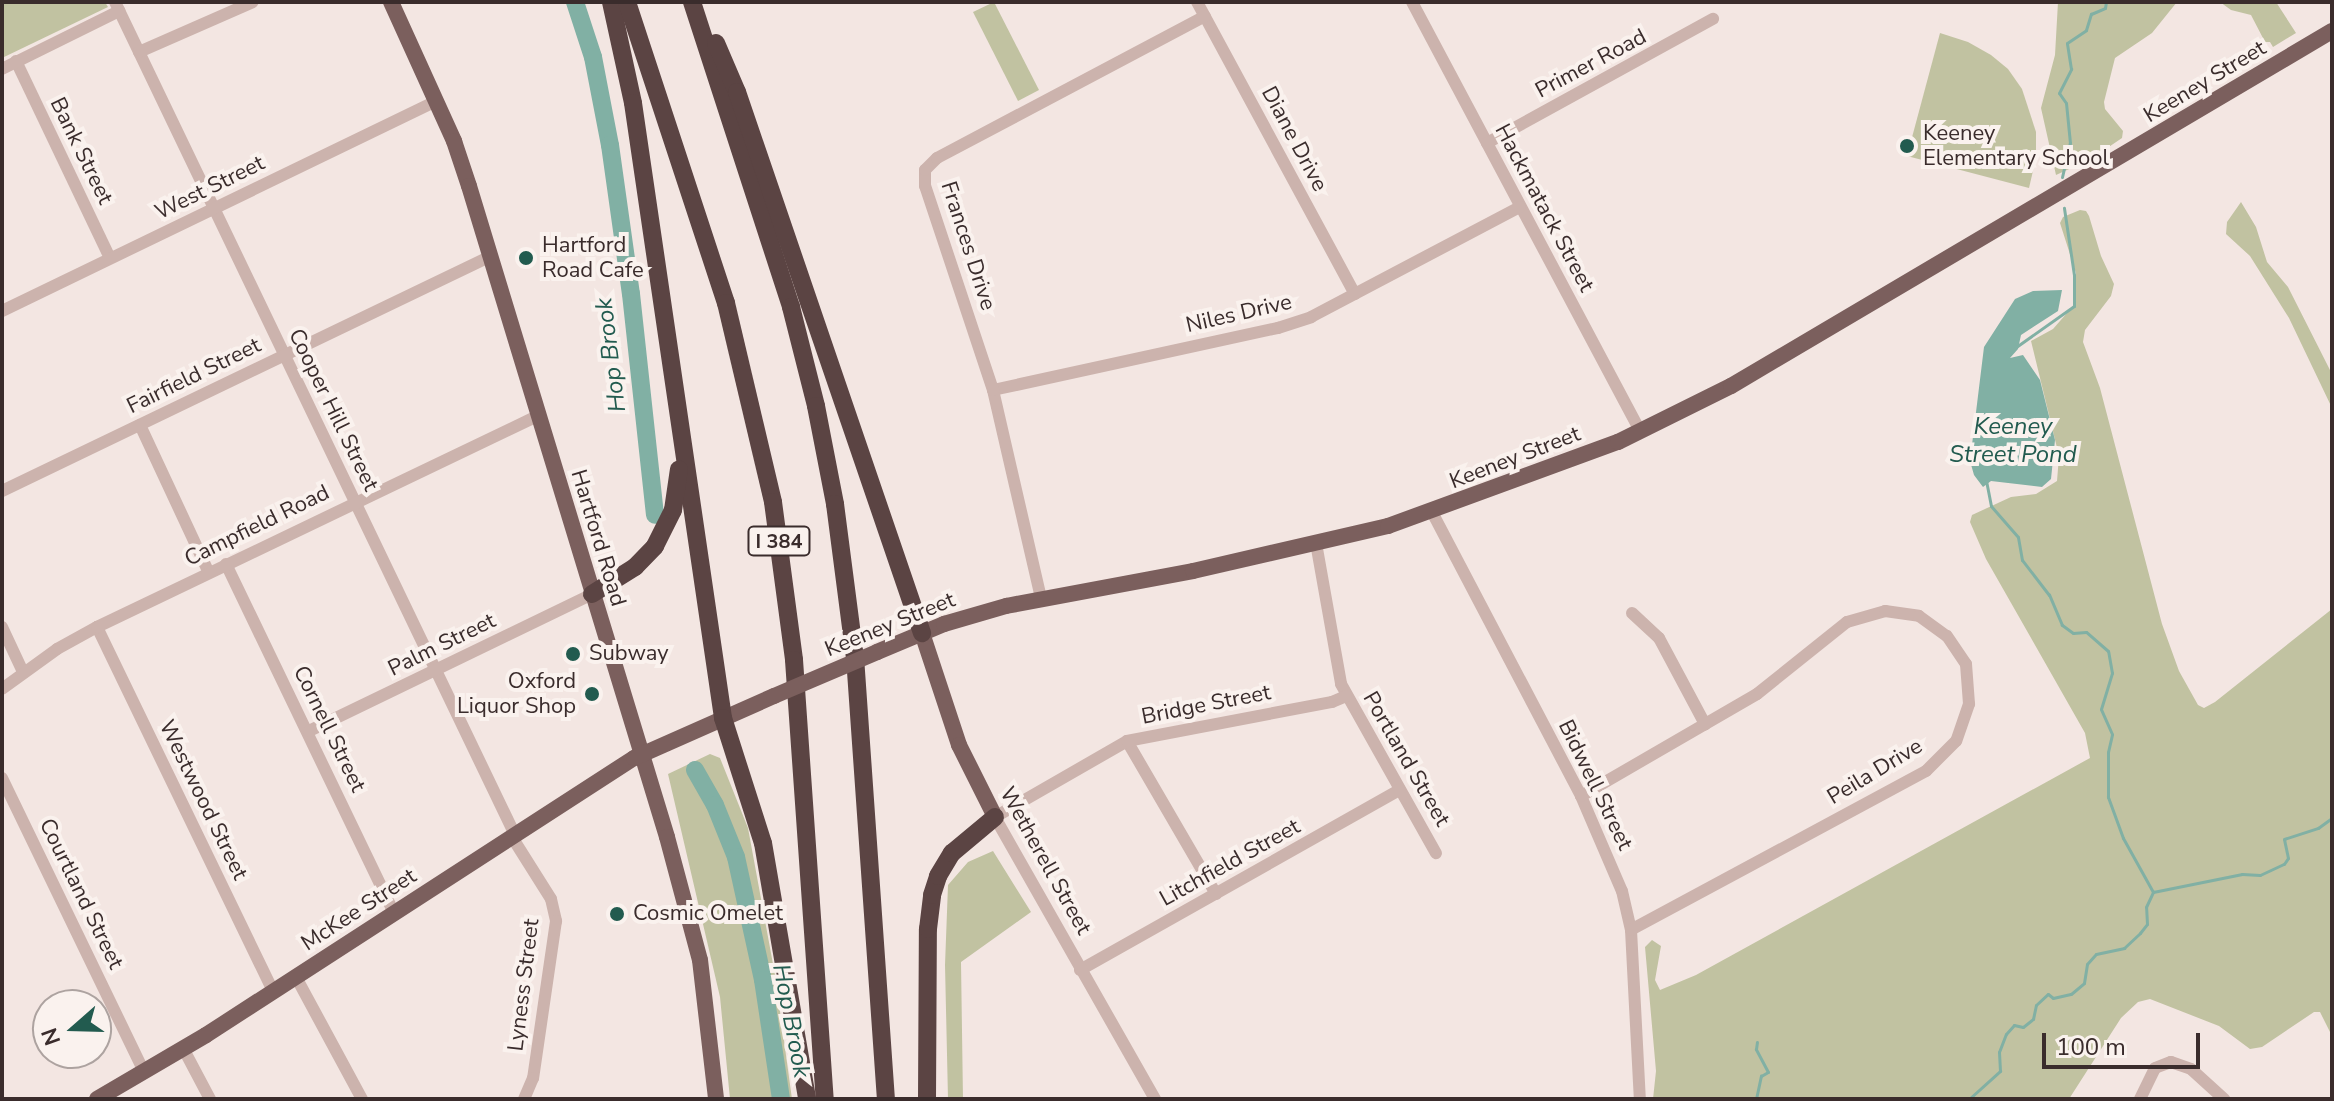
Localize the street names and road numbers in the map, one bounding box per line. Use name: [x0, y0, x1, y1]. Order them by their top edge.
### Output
street label: Primer Road: [1531, 24, 1651, 104]
street label: Keeney Street: [2139, 35, 2271, 129]
street label: Diane Drive: [1255, 82, 1333, 196]
street label: Bank Street: [44, 93, 118, 209]
street label: Hackmatack Street: [1489, 120, 1599, 296]
street label: West Street: [151, 150, 269, 226]
street label: Frances Drive: [935, 178, 1001, 314]
street label: Niles Drive: [1183, 289, 1295, 339]
street label: Cooper Hill Street: [282, 325, 384, 495]
street label: Fairfield Street: [123, 332, 265, 420]
street label: Keeney Street: [1446, 421, 1584, 495]
street label: Hartford Road: [565, 467, 631, 609]
street label: Campfield Road: [180, 480, 334, 572]
road number: I 384: [747, 525, 811, 557]
street label: Keeney Street: [821, 587, 959, 663]
street label: Palm Street: [384, 608, 500, 682]
street label: Cornell Street: [287, 662, 371, 796]
street label: Bridge Street: [1139, 680, 1273, 730]
street label: Portland Street: [1357, 687, 1455, 831]
street label: Westwood Street: [153, 716, 253, 884]
street label: Bidwell Street: [1552, 716, 1638, 854]
street label: Peila Drive: [1823, 733, 1927, 811]
street label: Wetherell Street: [994, 783, 1096, 939]
street label: Litchfield Street: [1155, 814, 1305, 912]
street label: Courtland Street: [33, 815, 129, 973]
street label: McKee Street: [297, 863, 421, 957]
street label: Lyness Street: [503, 917, 545, 1053]

